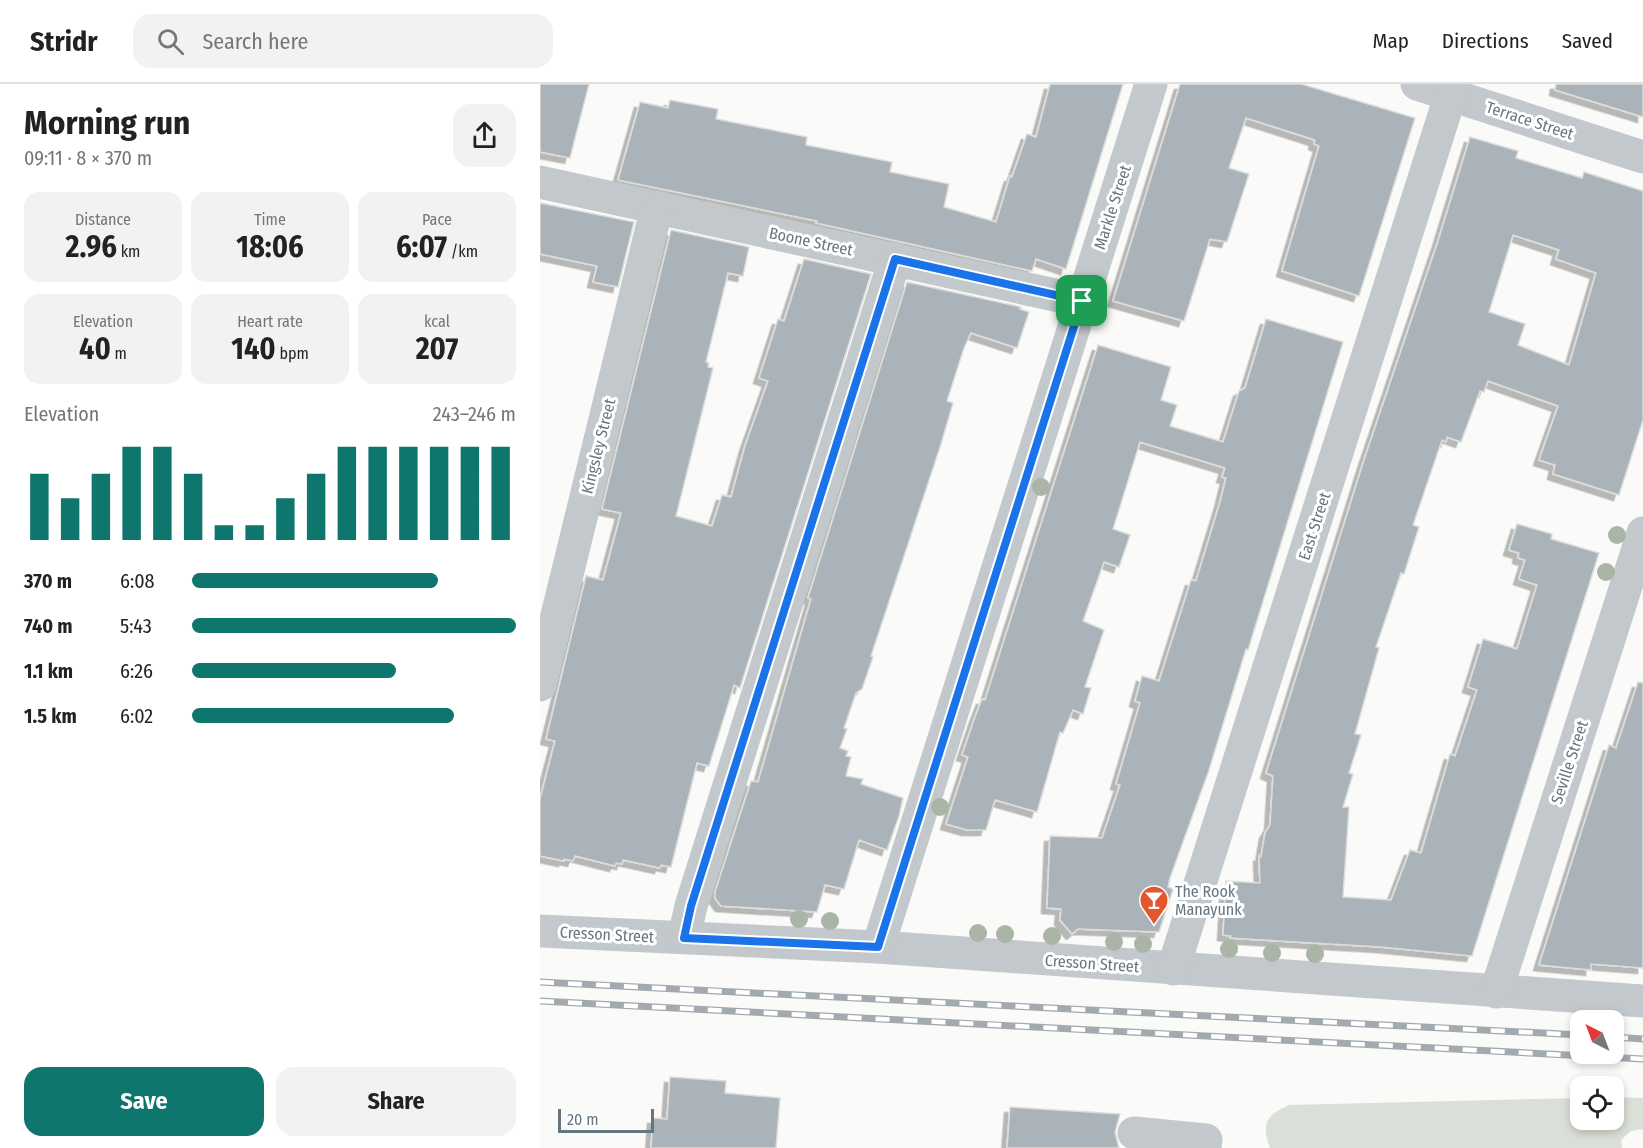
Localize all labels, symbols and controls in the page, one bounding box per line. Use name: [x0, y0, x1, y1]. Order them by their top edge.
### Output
search box: [133, 14, 553, 68]
text: Stridr: [30, 25, 97, 58]
icon: search: [154, 25, 187, 58]
text: Search here: [202, 28, 308, 55]
text: Map: [1372, 28, 1409, 54]
text: Directions: [1442, 28, 1529, 54]
text: Saved: [1562, 28, 1613, 54]
street label: Terrace Street: [1484, 97, 1577, 144]
text: Morning run: [24, 103, 190, 143]
button: share: [453, 104, 516, 167]
text: 09:11 · 8 × 370 m: [24, 146, 152, 170]
street label: Markle Street: [1090, 162, 1135, 252]
text: Distance: [75, 210, 131, 229]
text: Time: [254, 210, 286, 229]
text: Pace: [422, 210, 452, 229]
street label: Boone Street: [767, 223, 855, 260]
text: 2.96: [66, 229, 117, 265]
text: 18:06: [236, 229, 304, 265]
text: 6:07: [396, 229, 447, 265]
text: km: [117, 242, 140, 261]
text: /km: [447, 242, 478, 261]
pin: [1056, 275, 1107, 326]
icon: arrive: [1065, 284, 1098, 317]
text: Elevation: [73, 312, 133, 331]
text: Heart rate: [237, 312, 303, 331]
text: kcal: [424, 312, 450, 331]
text: 40: [79, 331, 111, 367]
text: 140: [231, 331, 276, 367]
text: 207: [416, 331, 458, 367]
text: m: [111, 344, 127, 363]
text: bpm: [276, 344, 309, 363]
street label: Kingsley Street: [577, 396, 620, 496]
text: Elevation: [24, 402, 99, 426]
text: 243–246 m: [433, 402, 516, 426]
street label: East Street: [1295, 489, 1335, 562]
text: 370 m: [24, 569, 72, 593]
text: 6:08: [120, 569, 155, 593]
text: 740 m: [24, 614, 73, 638]
text: 5:43: [120, 614, 152, 638]
text: 1.1 km: [24, 659, 73, 683]
text: 6:26: [120, 659, 153, 683]
text: 1.5 km: [24, 704, 77, 728]
text: 6:02: [120, 704, 153, 728]
street label: Seville Street: [1547, 717, 1592, 806]
place label: The Rook Manayunk: [1175, 882, 1242, 919]
bar icon: The Rook Manayunk: [1138, 884, 1170, 926]
street label: Cresson Street: [559, 923, 655, 946]
street label: Cresson Street: [1044, 951, 1140, 976]
north arrow: [1570, 1010, 1624, 1064]
map controls: [1570, 1010, 1624, 1130]
button: Save: [24, 1067, 264, 1136]
button: Share: [276, 1067, 516, 1136]
button: locate: [1570, 1076, 1624, 1130]
scale bar: [558, 1106, 654, 1134]
text: 20 m: [567, 1110, 598, 1129]

